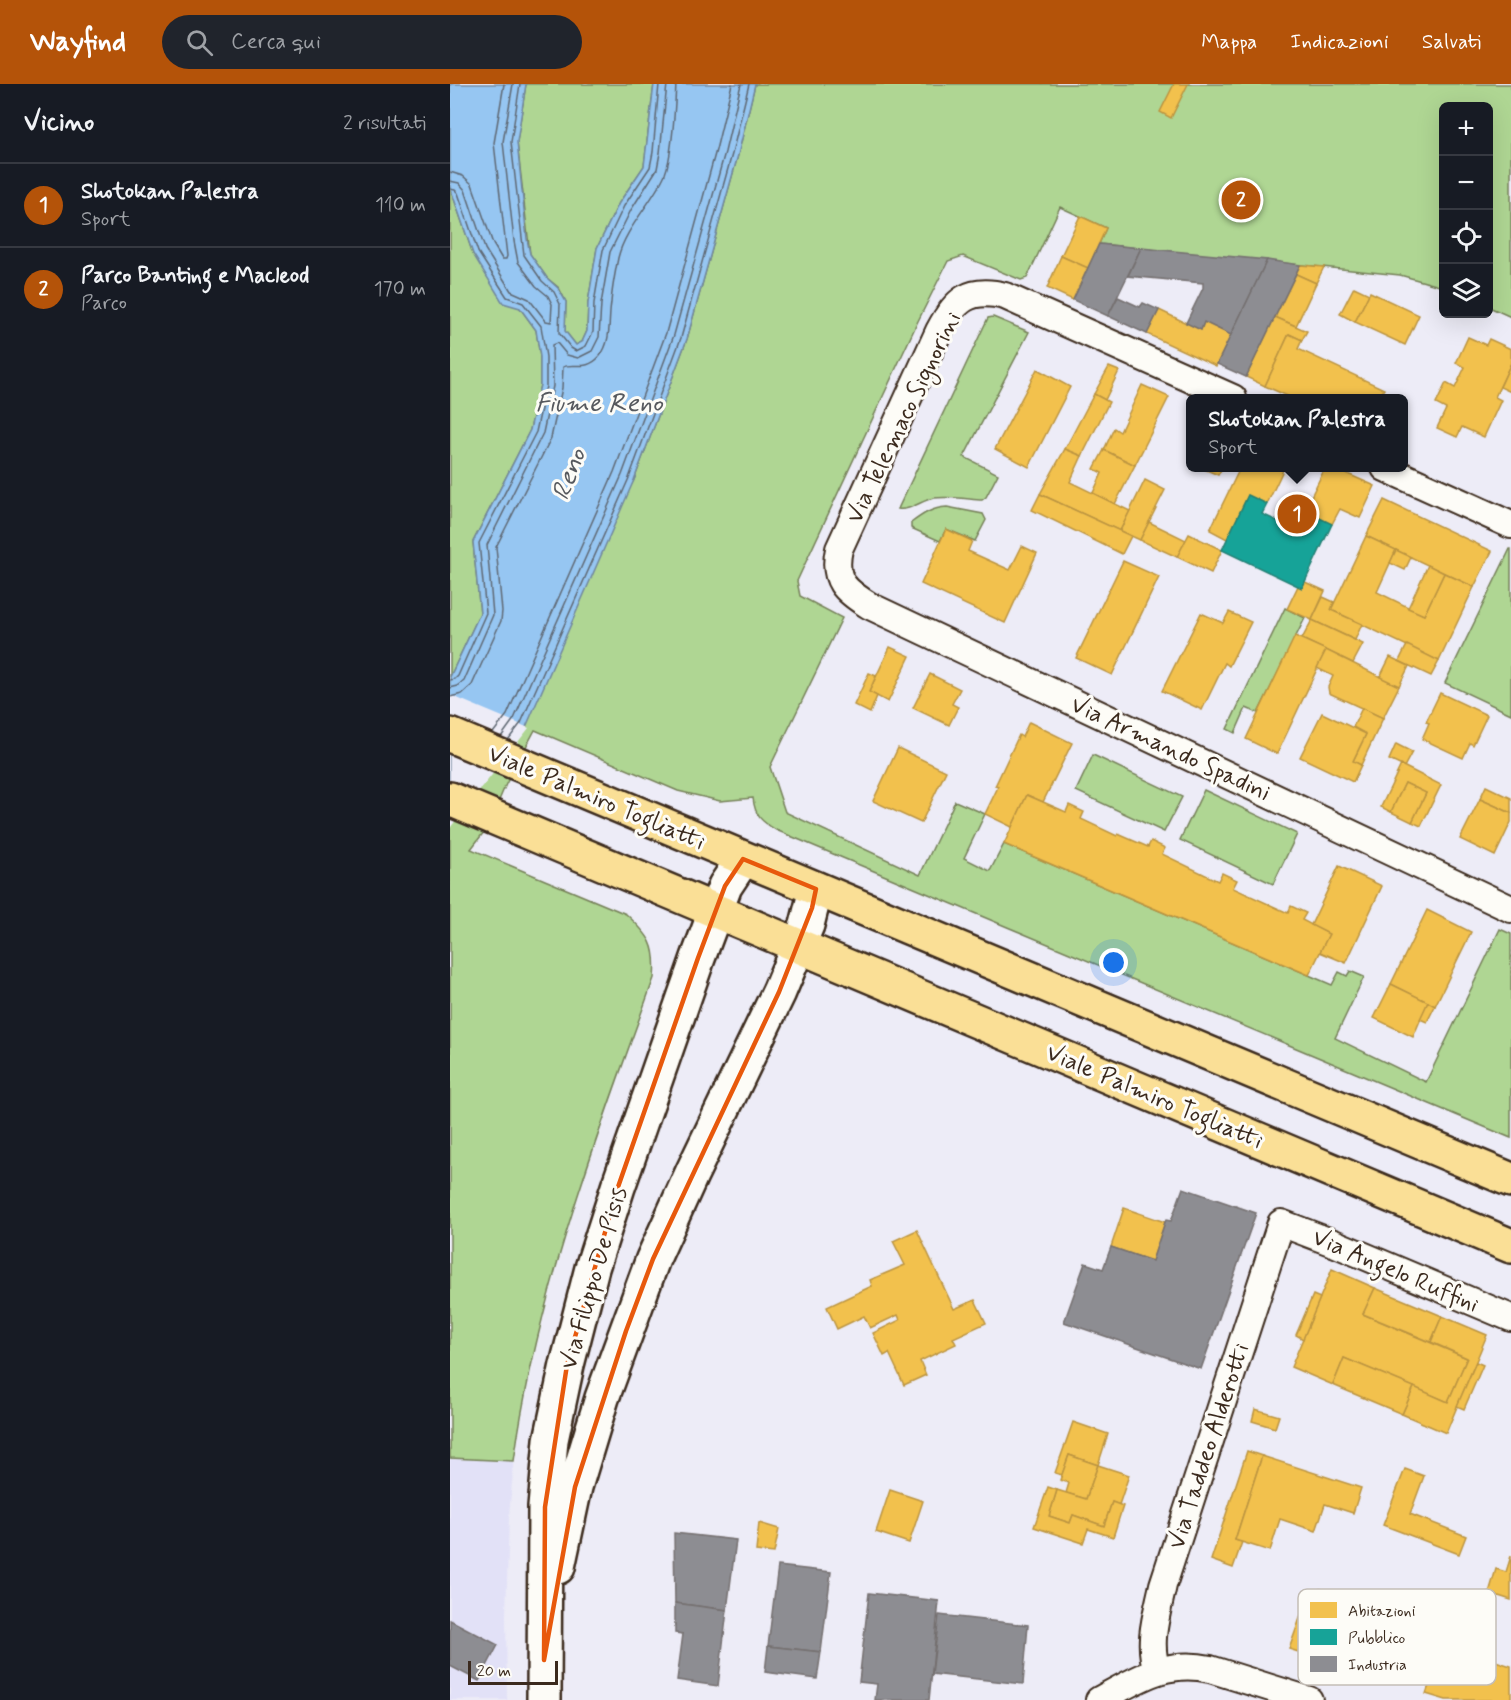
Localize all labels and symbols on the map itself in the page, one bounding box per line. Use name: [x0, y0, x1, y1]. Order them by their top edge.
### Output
pin: 2: [1222, 178, 1260, 222]
street label: Via Telemaco Signorini: [840, 307, 971, 529]
water label: Fiume Reno: [535, 387, 664, 421]
water label: Reno: [545, 443, 596, 505]
pin: 1: [1278, 492, 1316, 536]
street label: Via Armando Spadini: [1066, 689, 1275, 809]
street label: Viale Palmiro Togliatti: [482, 739, 710, 861]
your location: [1099, 948, 1128, 977]
street label: Viale Palmiro Togliatti: [1040, 1038, 1268, 1160]
street label: Via Filippo De Pisis: [554, 1184, 635, 1373]
street label: Via Angelo Ruffini: [1306, 1222, 1483, 1323]
street label: Via Taddeo Alderotti: [1161, 1340, 1257, 1553]
legend: [1298, 1589, 1496, 1685]
text: Abitazioni: [1348, 1601, 1416, 1622]
text: Pubblico: [1348, 1628, 1406, 1649]
text: Industria: [1348, 1655, 1407, 1676]
scale bar: [468, 1658, 558, 1686]

